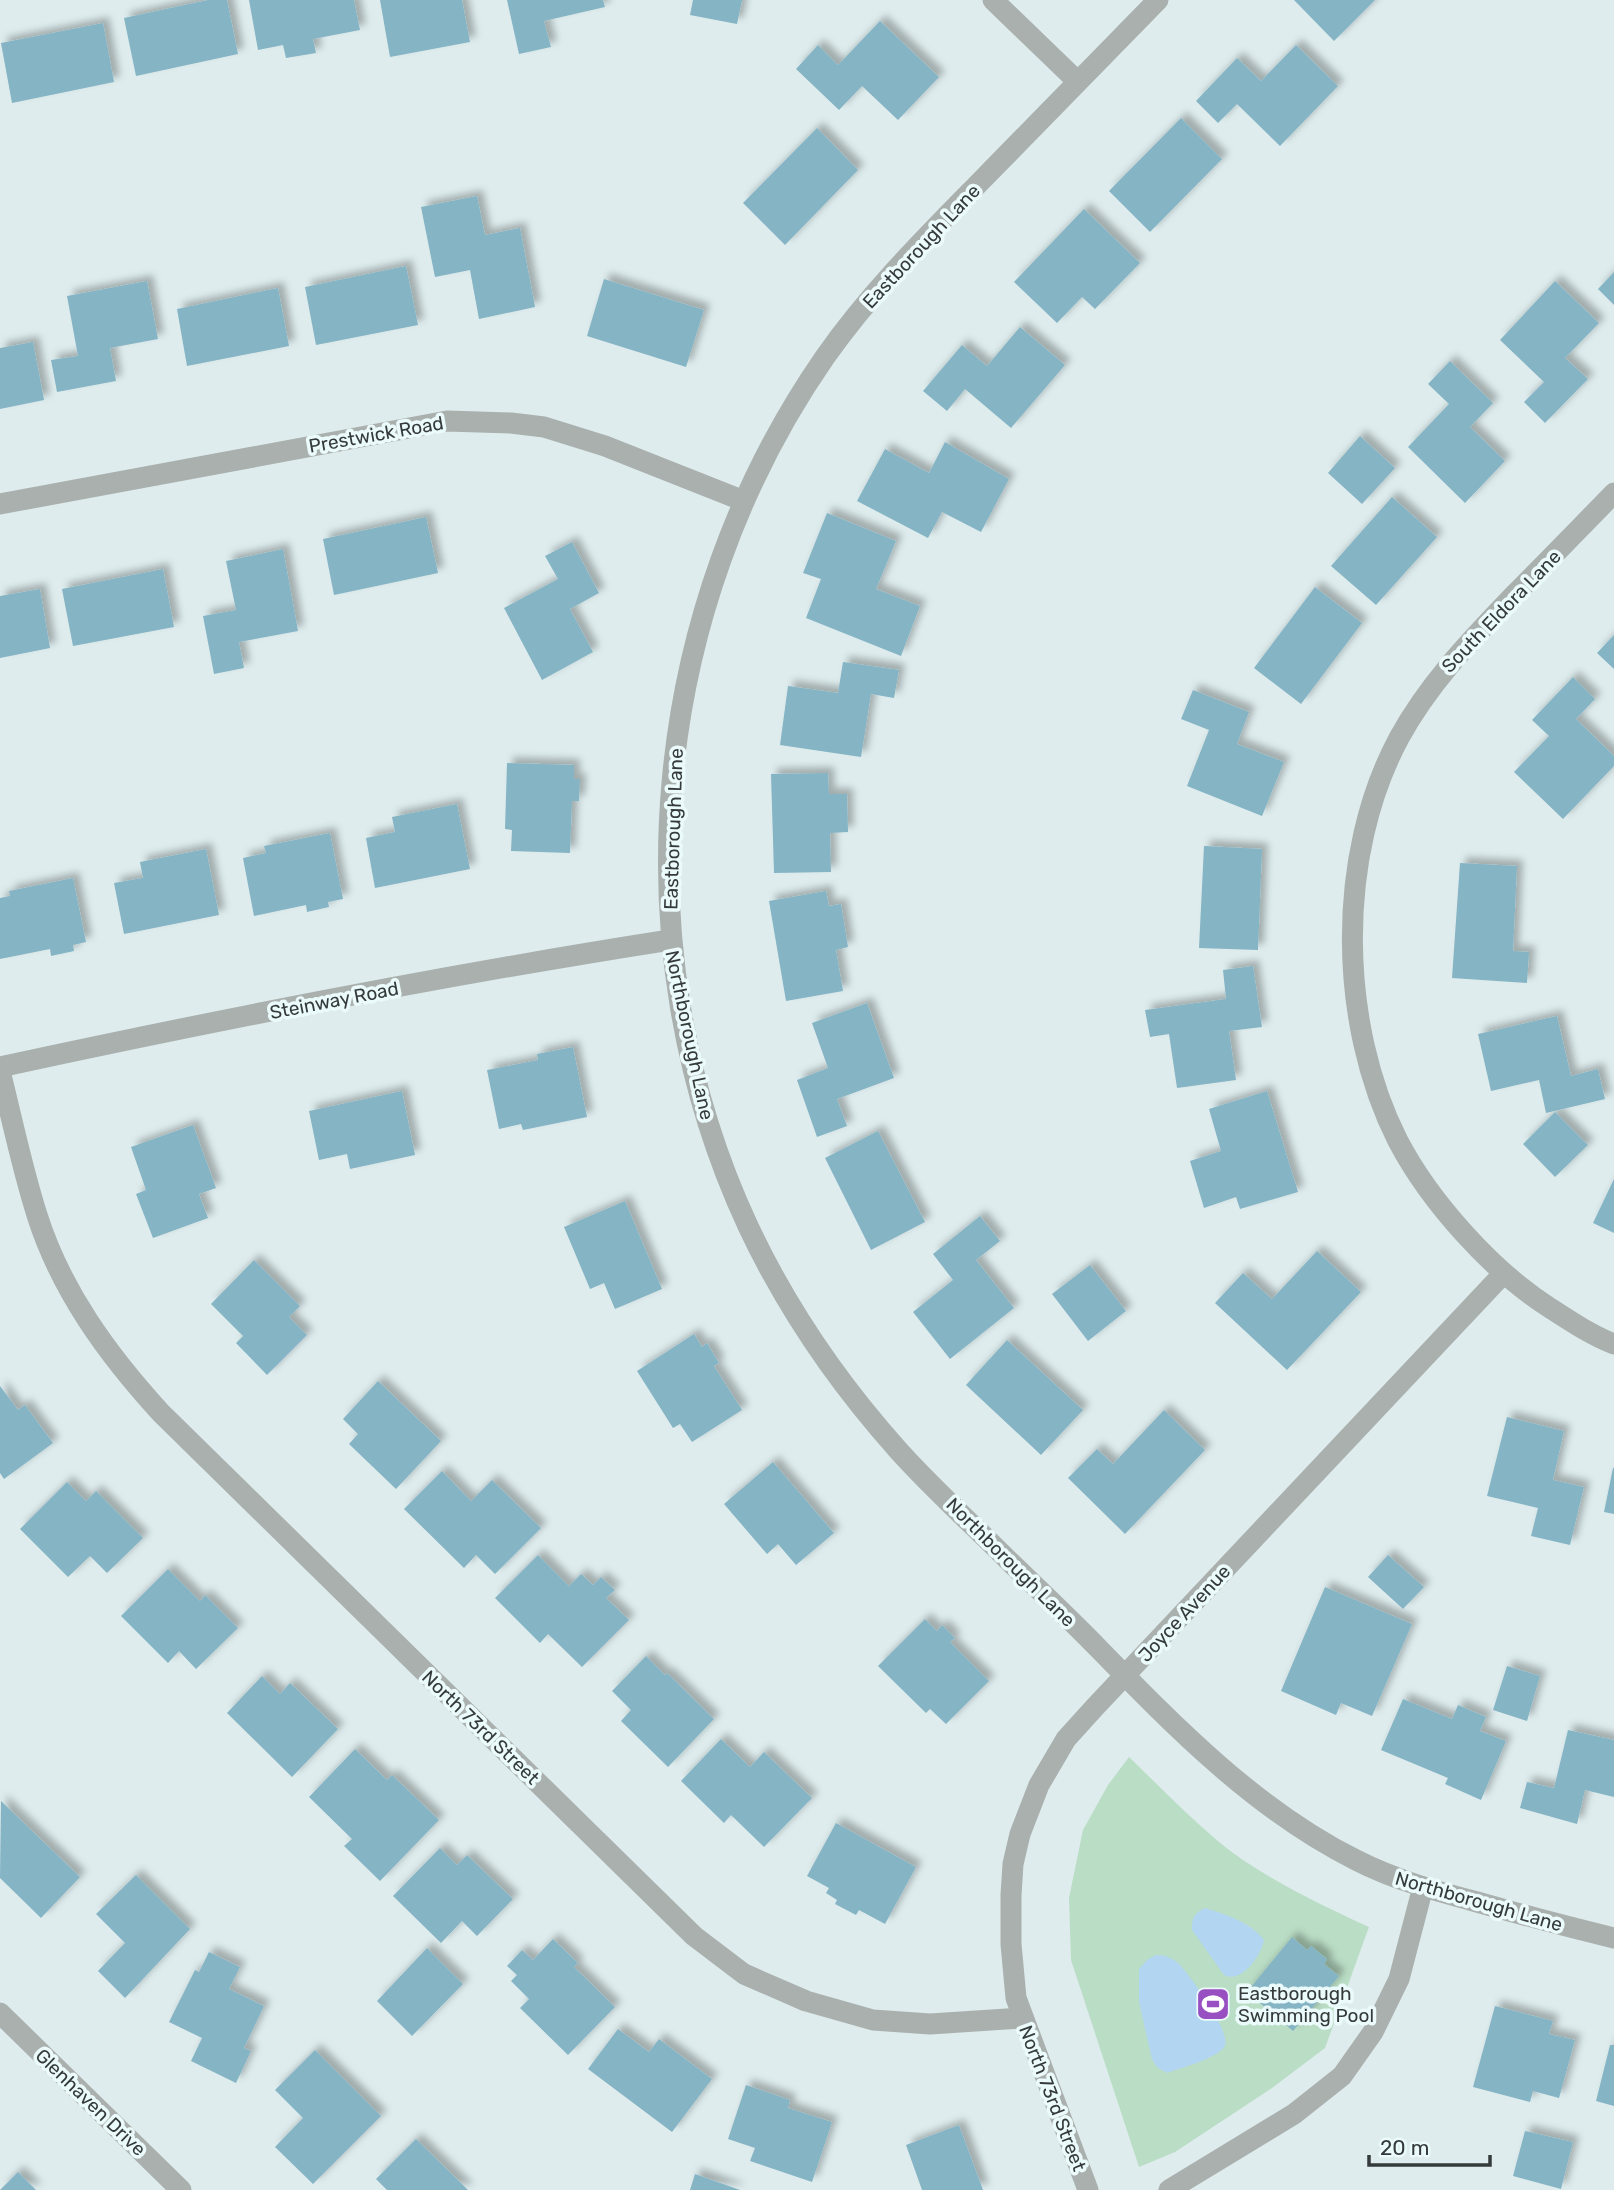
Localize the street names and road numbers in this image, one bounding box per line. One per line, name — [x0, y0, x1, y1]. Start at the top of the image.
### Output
street label: Eastborough Lane — [858, 179, 985, 313]
street label: Prestwick Road — [307, 411, 445, 458]
street label: South Eldora Lane — [1437, 545, 1566, 678]
street label: Eastborough Lane — [659, 748, 688, 910]
street label: Northborough Lane — [660, 948, 719, 1122]
street label: Steinway Road — [268, 977, 400, 1024]
street label: Northborough Lane — [941, 1493, 1080, 1632]
street label: Joyce Avenue — [1133, 1560, 1235, 1667]
street label: North 73rd Street — [417, 1666, 544, 1790]
street label: Northborough Lane — [1393, 1867, 1565, 1936]
street label: North 73rd Street — [1014, 2022, 1091, 2175]
street label: Glenhaven Drive — [31, 2044, 151, 2161]

